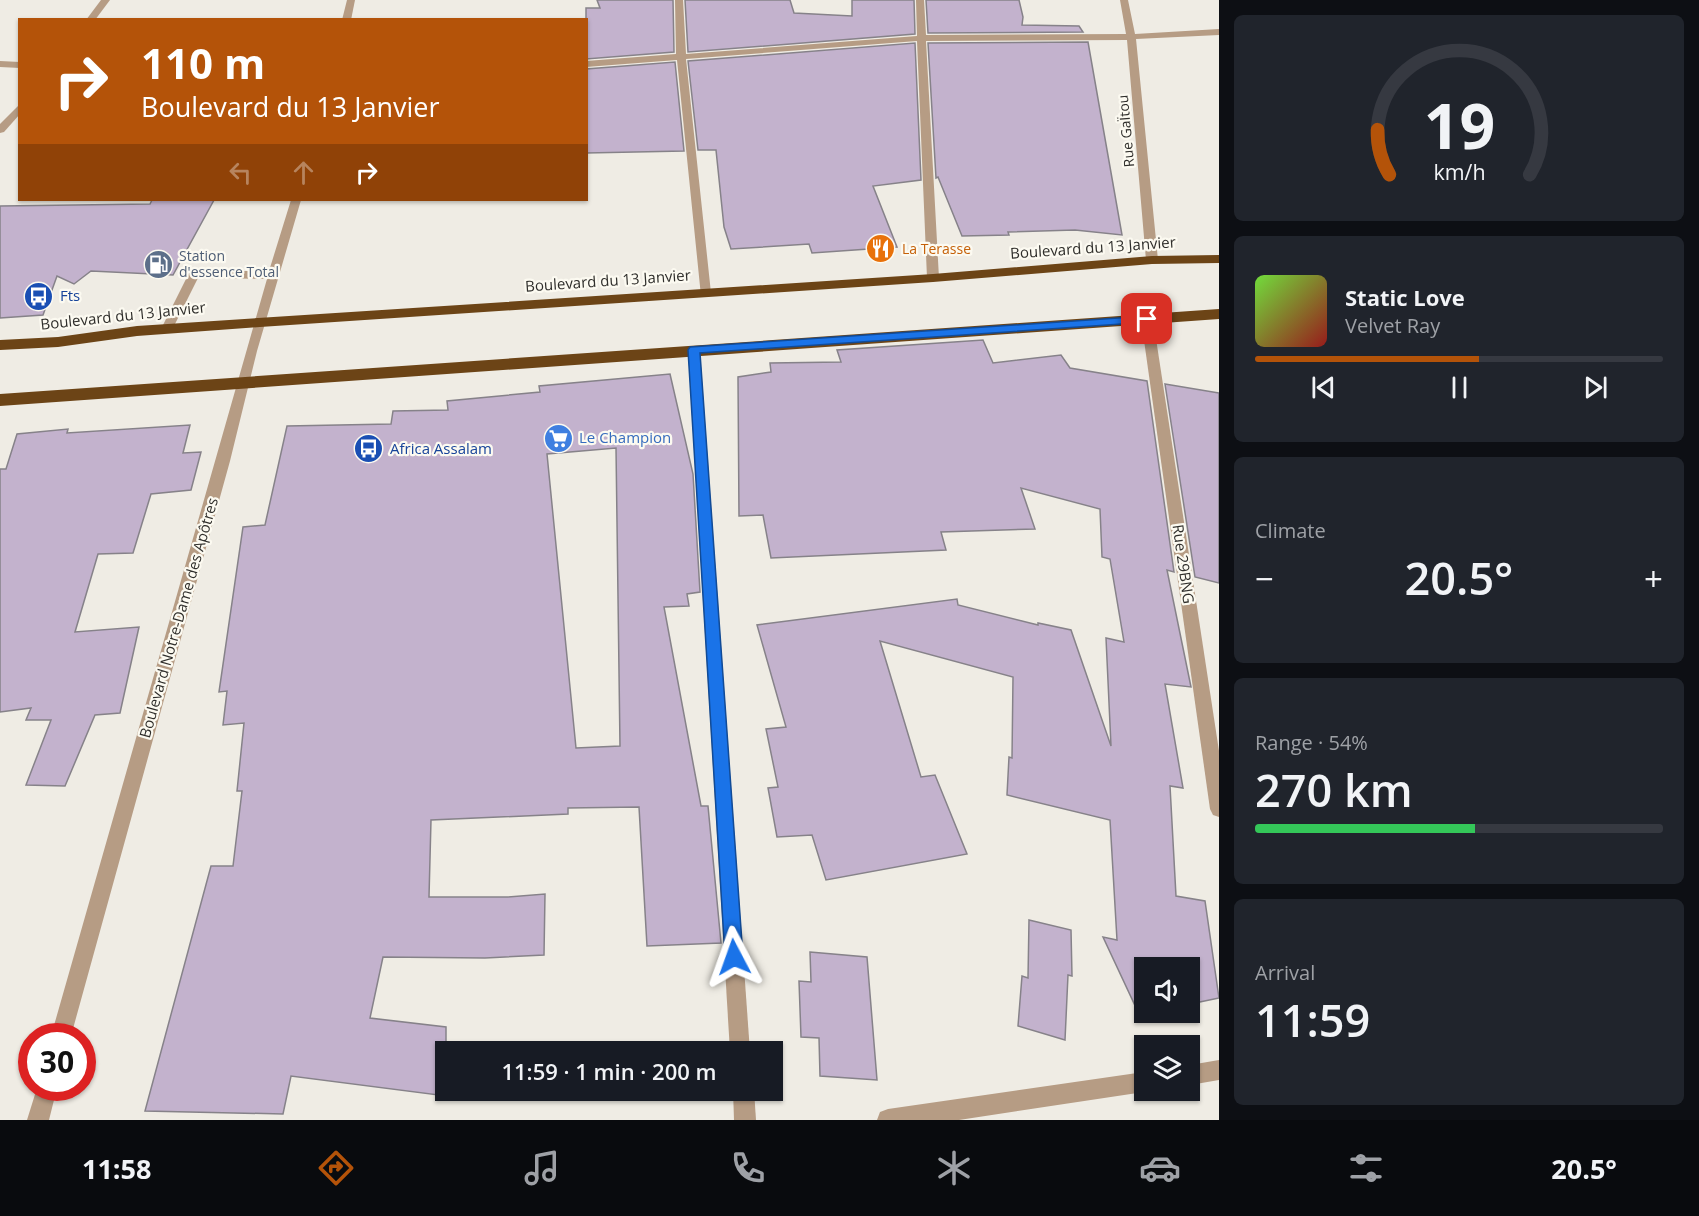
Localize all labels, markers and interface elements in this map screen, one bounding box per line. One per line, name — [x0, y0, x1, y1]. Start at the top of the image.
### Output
text: 110 m — [141, 34, 265, 91]
icon: right — [42, 42, 120, 120]
text: 19 — [1423, 82, 1495, 167]
text: Boulevard du 13 Janvier — [141, 88, 440, 125]
street label: Rue GaÏtou — [1113, 94, 1138, 168]
icon: left — [224, 156, 257, 189]
icon: ahead — [287, 156, 320, 189]
icon: right — [350, 156, 383, 189]
text: km/h — [1433, 157, 1485, 186]
street label: Boulevard du 13 Janvier — [1009, 231, 1176, 263]
restaurant icon: La Terasse — [865, 233, 897, 265]
place label: La Terasse — [902, 239, 971, 258]
place label: Station d'essence Total — [179, 246, 279, 281]
fuel station icon: Station d'essence Total — [142, 248, 174, 280]
street label: Boulevard du 13 Janvier — [524, 264, 691, 296]
bus stop icon: Fts — [23, 280, 55, 312]
text: Static Love — [1345, 282, 1465, 312]
place label: Fts — [60, 285, 80, 305]
pin — [1121, 293, 1172, 344]
street label: Boulevard du 13 Janvier — [39, 296, 206, 334]
icon: arrive — [1130, 302, 1163, 335]
text: Velvet Ray — [1345, 312, 1440, 339]
icon: previous — [1307, 371, 1340, 404]
icon: pause — [1443, 371, 1476, 404]
icon: next — [1579, 371, 1612, 404]
supermarket icon: Le Champion — [542, 422, 574, 454]
place label: Le Champion — [579, 427, 671, 447]
bus stop icon: Africa Assalam — [353, 433, 385, 465]
place label: Africa Assalam — [390, 438, 492, 458]
street label: Boulevard Notre-Dame des Apôtres — [134, 495, 222, 740]
text: Climate — [1255, 517, 1326, 544]
street label: Rue 29BNG — [1169, 523, 1199, 605]
text: 20.5° — [1405, 547, 1513, 608]
text: − — [1255, 556, 1274, 601]
text: + — [1644, 556, 1663, 601]
text: Range · 54% — [1255, 729, 1368, 756]
text: 270 km — [1255, 759, 1413, 820]
position arrow — [702, 925, 766, 989]
map controls — [1134, 957, 1200, 1101]
button: sound — [1134, 957, 1200, 1023]
text: Arrival — [1255, 959, 1315, 986]
text: 11:59 — [1255, 989, 1370, 1050]
speed limit sign: 30 — [18, 1023, 96, 1101]
button: layers — [1134, 1035, 1200, 1101]
text: 11:59 · 1 min · 200 m — [501, 1056, 717, 1086]
icon: directions — [315, 1147, 357, 1189]
icon: music — [521, 1147, 563, 1189]
icon: phone — [727, 1147, 769, 1189]
icon: climate — [933, 1147, 975, 1189]
icon: car — [1139, 1147, 1181, 1189]
icon: filters — [1345, 1147, 1387, 1189]
text: 11:58 — [82, 1150, 151, 1187]
text: 20.5° — [1551, 1150, 1617, 1187]

